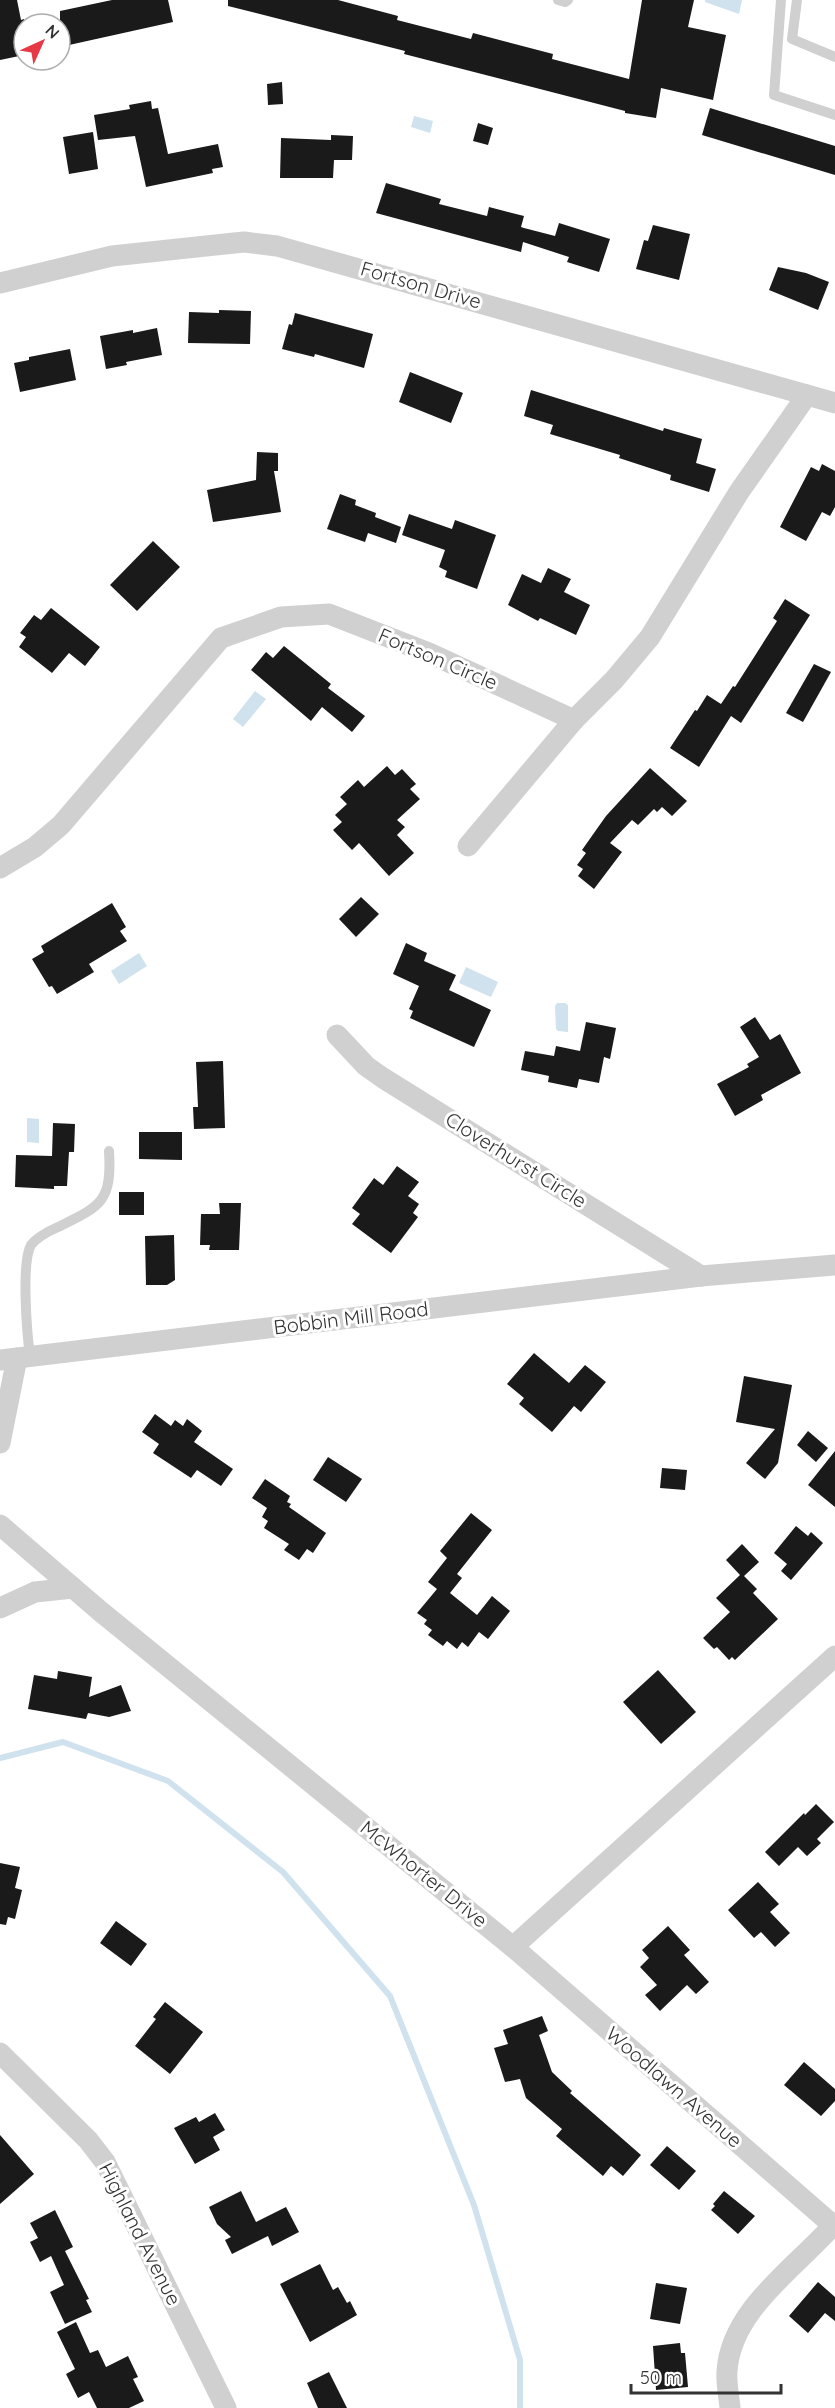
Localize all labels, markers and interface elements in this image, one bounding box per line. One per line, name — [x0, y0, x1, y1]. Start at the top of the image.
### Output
north arrow — [12, 12, 72, 72]
text: N — [41, 20, 64, 43]
street label: Fortson Drive — [358, 255, 484, 314]
street label: Fortson Circle — [375, 622, 502, 695]
street label: Cloverhurst Circle — [441, 1106, 591, 1213]
street label: Bobbin Mill Road — [272, 1296, 430, 1339]
street label: McWhorter Drive — [356, 1815, 493, 1933]
street label: Woodlawn Avenue — [601, 2021, 748, 2153]
street label: Highland Avenue — [94, 2158, 187, 2309]
scale bar — [631, 2357, 781, 2395]
text: 50 m — [640, 2366, 682, 2389]

